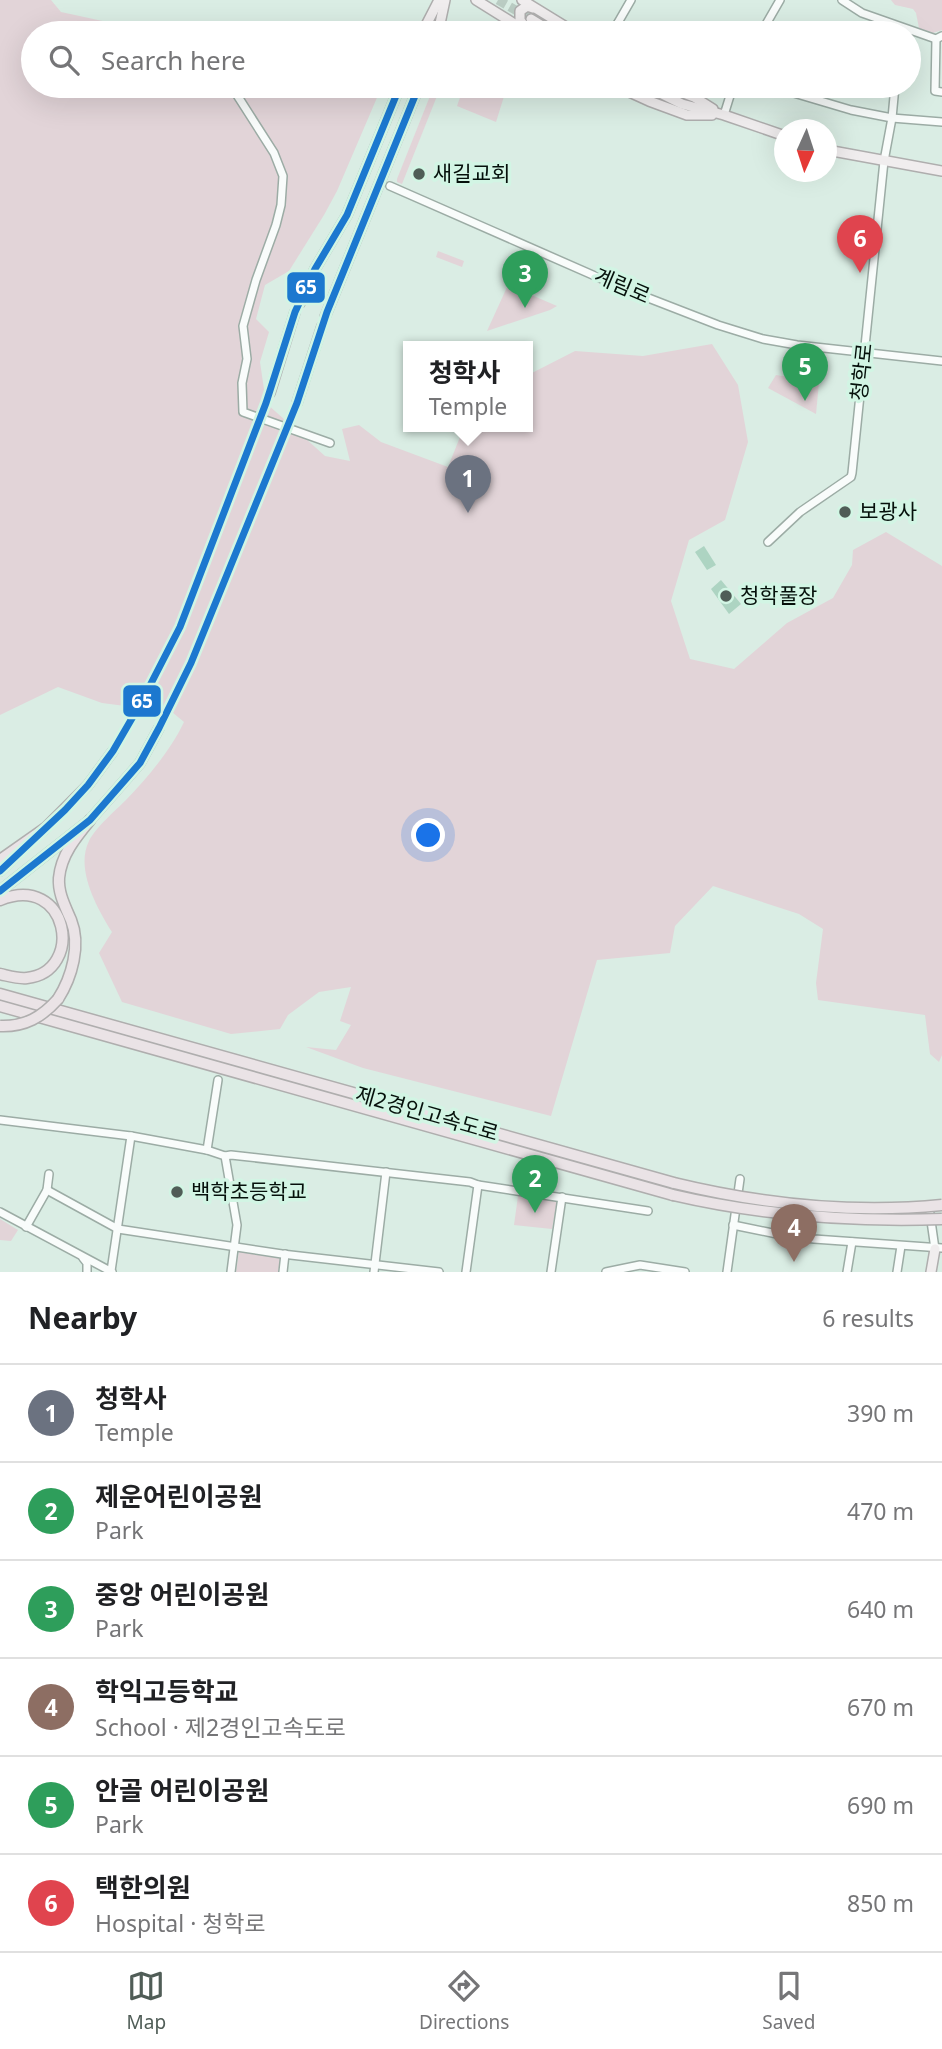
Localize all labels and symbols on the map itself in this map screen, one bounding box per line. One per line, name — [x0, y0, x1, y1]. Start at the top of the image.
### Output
north arrow — [774, 119, 837, 182]
place label: 새길교회 — [433, 159, 510, 187]
marker: 새길교회 — [411, 166, 427, 182]
pin: 6 — [837, 215, 883, 273]
pin: 3 — [502, 250, 548, 308]
street label: 계림로 — [590, 261, 655, 309]
line badge: 65 — [286, 271, 326, 304]
text: 65 — [295, 274, 317, 300]
street label: 청학로 — [844, 342, 878, 402]
pin: 5 — [782, 343, 828, 401]
pin: 1 — [445, 455, 491, 513]
place label: 보광사 — [859, 497, 917, 525]
marker: 보광사 — [837, 504, 853, 520]
place label: 청학풀장 — [740, 581, 817, 609]
marker: 청학풀장 — [718, 588, 734, 604]
line badge: 65 — [122, 684, 162, 718]
text: 65 — [131, 688, 153, 714]
your location — [411, 818, 445, 852]
street label: 제2경인고속도로 — [353, 1079, 502, 1147]
pin: 2 — [512, 1155, 558, 1213]
place label: 백학초등학교 — [191, 1177, 307, 1205]
marker: 백학초등학교 — [169, 1184, 185, 1200]
pin: 4 — [771, 1204, 817, 1262]

